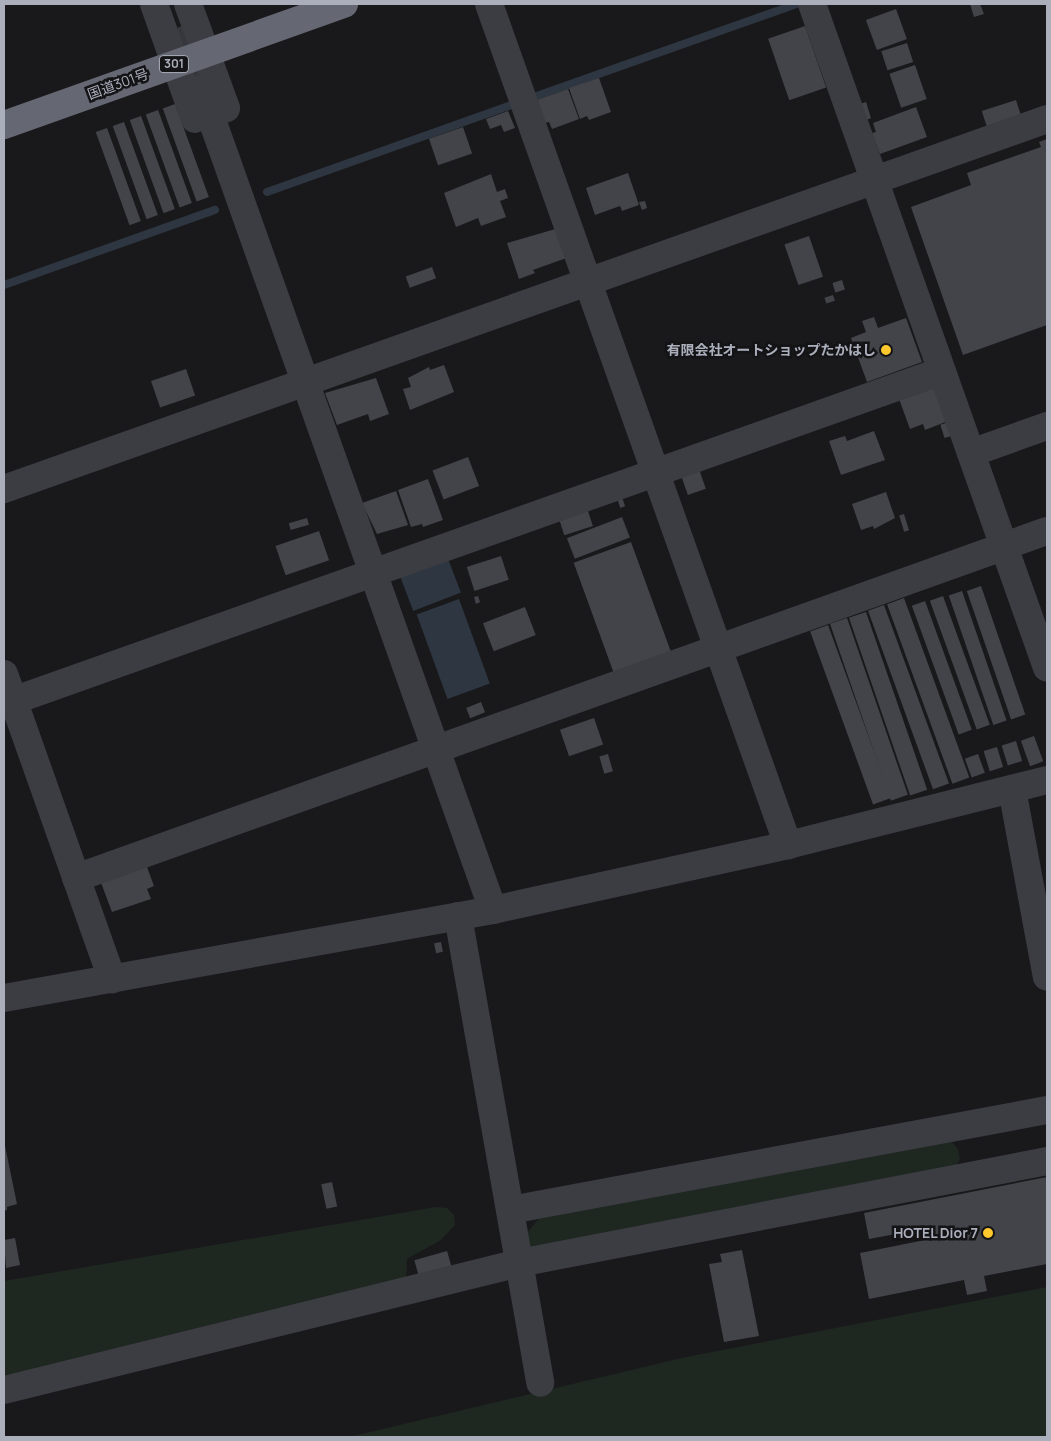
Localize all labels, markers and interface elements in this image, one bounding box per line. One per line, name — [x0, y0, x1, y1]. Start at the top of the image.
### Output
road number: 301 — [158, 54, 190, 74]
street label: 国道301号 — [85, 65, 151, 103]
place label: 有限会社オートショップたかはし — [666, 342, 876, 358]
marker: 有限会社オートショップたかはし — [880, 344, 892, 356]
place label: HOTEL Dior 7 — [892, 1225, 978, 1241]
marker: HOTEL Dior 7 — [982, 1227, 994, 1239]

